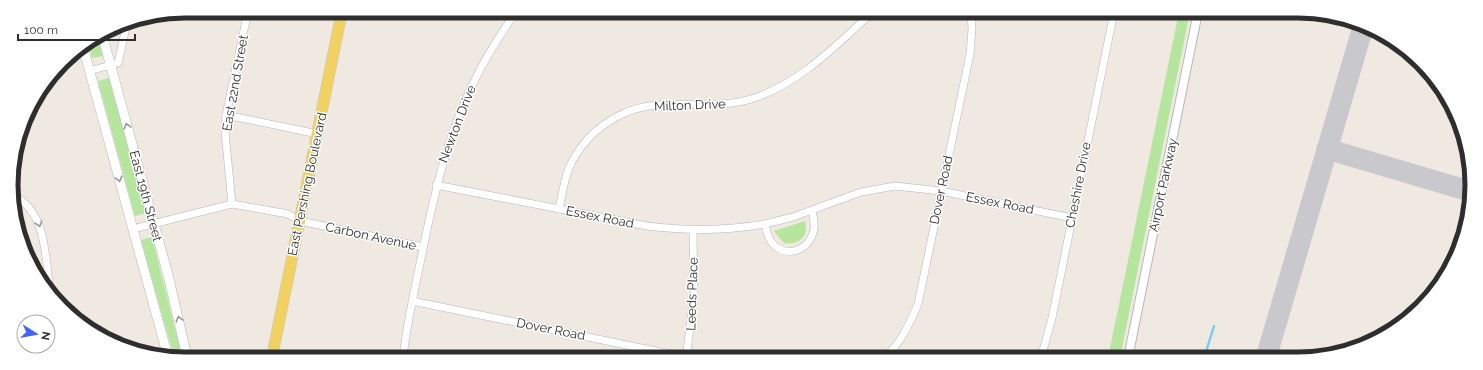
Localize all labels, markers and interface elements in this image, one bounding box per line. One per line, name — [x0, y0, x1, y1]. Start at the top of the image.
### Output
scale bar — [18, 16, 135, 42]
text: 100 m — [24, 23, 58, 37]
street label: East 22nd Street — [219, 33, 251, 132]
street label: Newton Drive — [435, 83, 479, 165]
street label: Milton Drive — [654, 96, 726, 114]
street label: East Pershing Boulevard — [284, 111, 330, 257]
one-way arrow — [123, 123, 132, 130]
street label: Airport Parkway — [1146, 137, 1180, 233]
street label: Cheshire Drive — [1062, 140, 1094, 229]
street label: East 19th Street — [127, 149, 165, 244]
street label: Dover Road — [926, 154, 956, 226]
one-way arrow — [114, 175, 123, 182]
street label: Essex Road — [965, 189, 1035, 217]
street label: Essex Road — [565, 203, 635, 231]
street label: Carbon Avenue — [324, 219, 418, 253]
one-way arrow — [34, 220, 42, 227]
street label: Leeds Place — [683, 257, 701, 331]
north arrow — [16, 314, 56, 354]
street label: Dover Road — [515, 315, 587, 343]
one-way arrow — [175, 316, 184, 323]
text: N — [38, 330, 53, 341]

